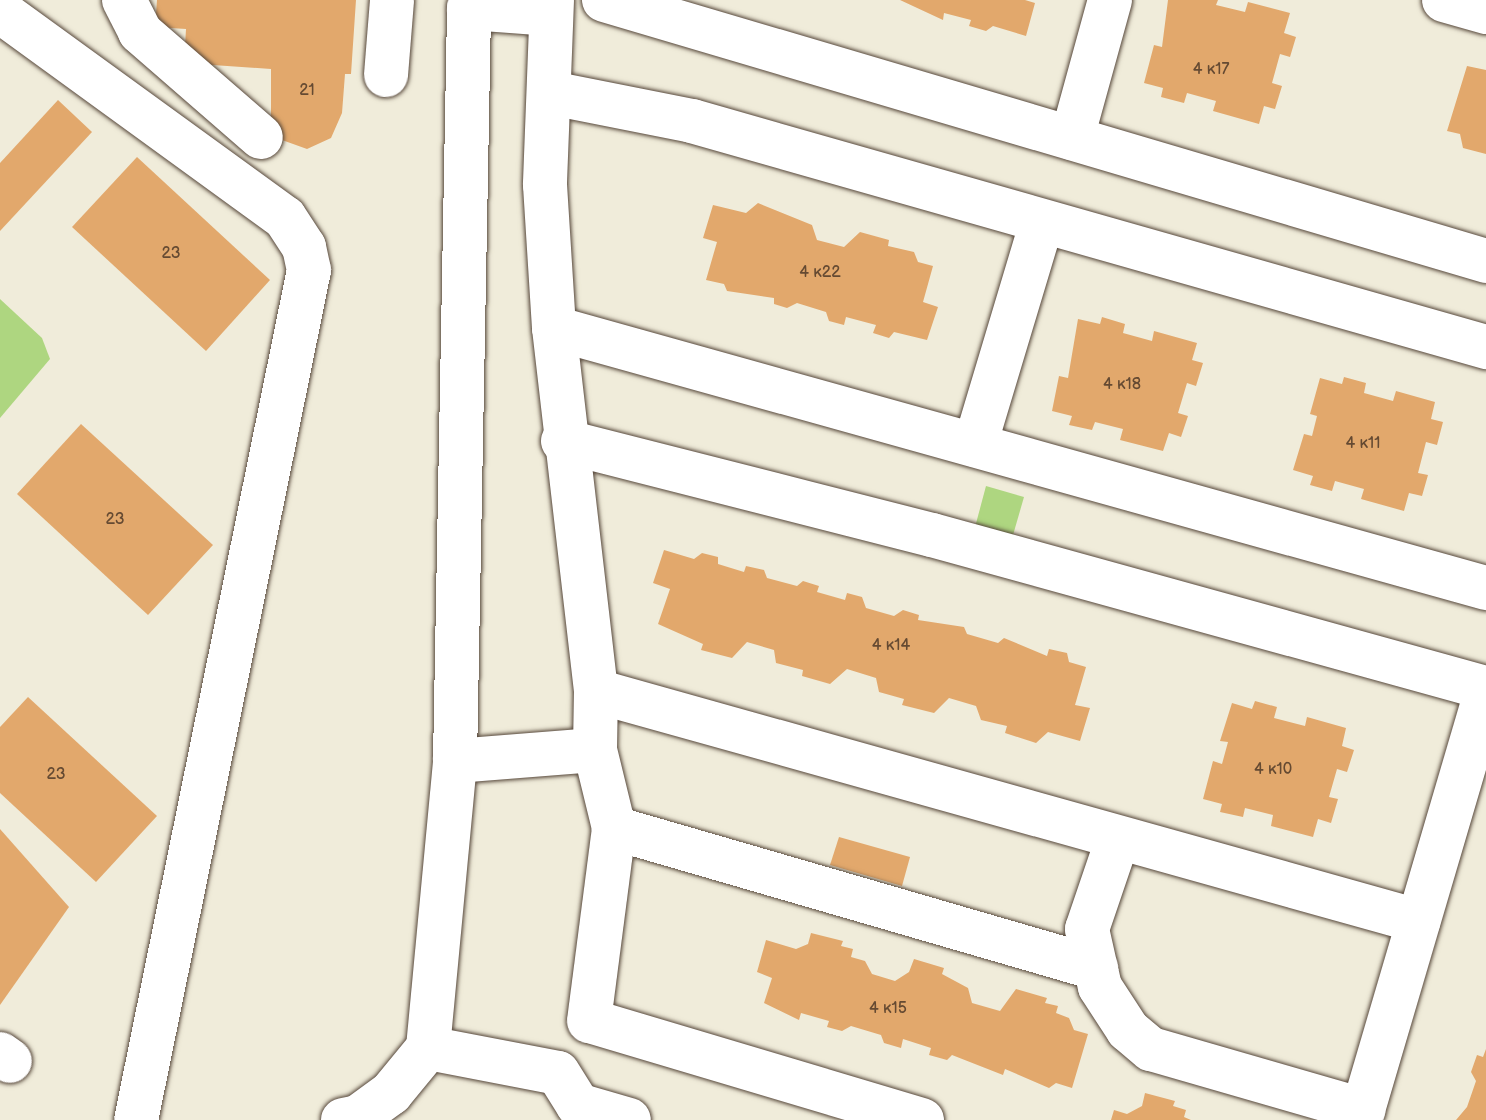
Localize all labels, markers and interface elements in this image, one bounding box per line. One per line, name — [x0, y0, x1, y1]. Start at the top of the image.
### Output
house number: 4 к17 — [1193, 60, 1229, 80]
house number: 21 — [299, 81, 315, 101]
house number: 23 — [162, 244, 180, 264]
house number: 4 к22 — [799, 263, 841, 283]
house number: 4 к18 — [1103, 375, 1141, 395]
house number: 4 к11 — [1346, 434, 1380, 454]
house number: 23 — [106, 510, 124, 530]
house number: 4 к14 — [872, 636, 910, 656]
house number: 4 к10 — [1254, 760, 1292, 780]
house number: 23 — [47, 765, 65, 785]
house number: 4 к15 — [869, 999, 907, 1019]

